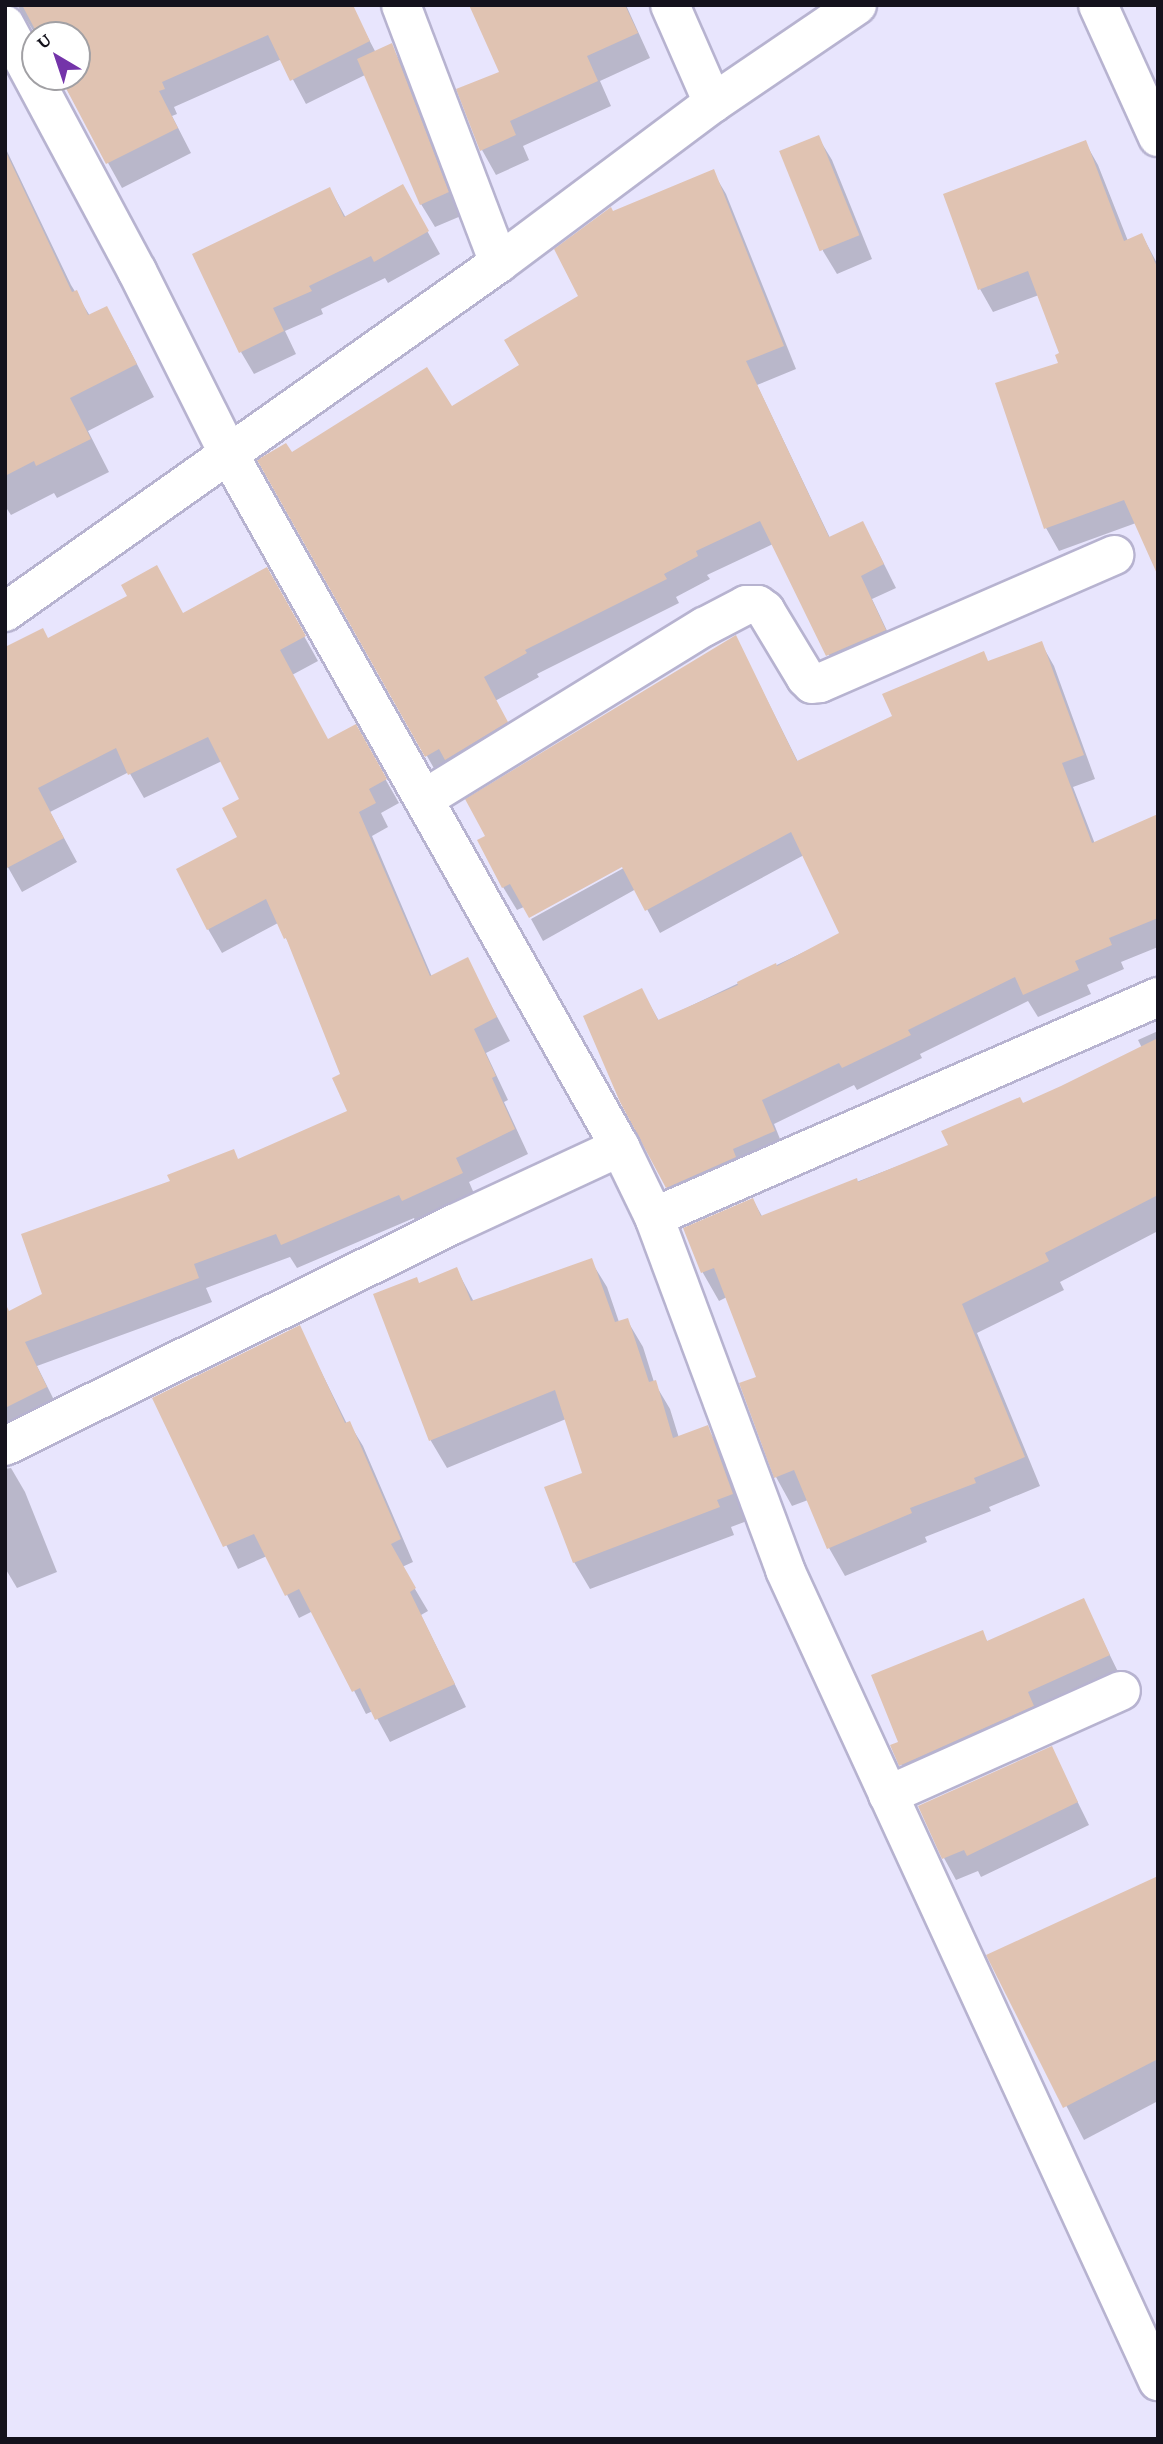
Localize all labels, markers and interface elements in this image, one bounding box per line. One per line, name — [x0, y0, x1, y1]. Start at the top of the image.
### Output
north arrow — [21, 21, 91, 91]
text: U — [32, 29, 55, 53]

